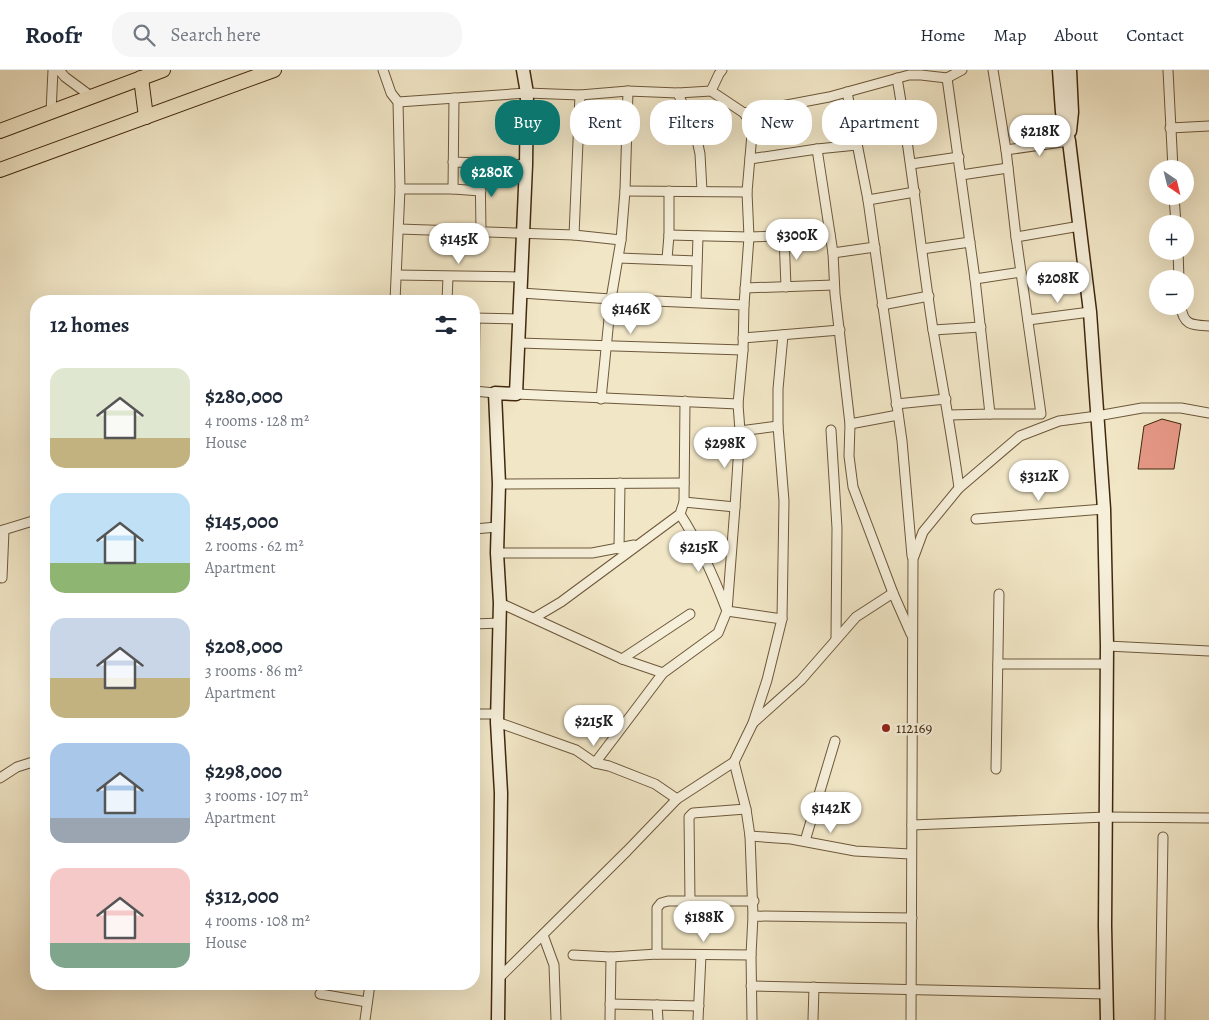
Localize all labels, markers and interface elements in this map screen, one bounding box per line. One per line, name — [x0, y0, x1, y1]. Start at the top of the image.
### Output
search box — [112, 12, 462, 57]
text: Roofr — [25, 19, 82, 51]
icon: search — [130, 21, 158, 49]
text: Search here — [170, 22, 261, 48]
text: Home — [920, 23, 965, 47]
text: Map — [993, 23, 1026, 47]
text: About — [1054, 23, 1098, 47]
text: Contact — [1126, 23, 1184, 47]
chip: Buy — [495, 100, 560, 145]
chip: Rent — [570, 100, 640, 145]
chip: Filters — [650, 100, 732, 145]
chip: New — [742, 100, 812, 145]
chip: Apartment — [822, 100, 937, 145]
pin: $218K — [1005, 114, 1075, 157]
text: $218K — [1020, 120, 1060, 142]
pin: $280K — [457, 156, 527, 198]
north arrow — [1149, 160, 1194, 205]
map controls — [1149, 160, 1194, 315]
text: $280K — [471, 161, 513, 183]
button: + — [1149, 215, 1194, 260]
pin: $300K — [762, 218, 832, 261]
pin: $145K — [424, 222, 494, 265]
text: $300K — [777, 224, 817, 246]
text: $145K — [440, 228, 478, 250]
pin: $208K — [1023, 262, 1093, 304]
text: $208K — [1037, 267, 1079, 289]
button: − — [1149, 270, 1194, 315]
pin: $146K — [596, 292, 666, 335]
text: $146K — [612, 298, 650, 320]
text: 12 homes — [50, 311, 129, 339]
icon: filters — [432, 311, 460, 339]
text: $280,000 — [205, 382, 283, 410]
icon: home — [90, 388, 150, 448]
text: 4 rooms · 128 m² — [205, 410, 309, 432]
pin: $298K — [690, 426, 760, 469]
text: House — [205, 432, 247, 454]
text: $298K — [705, 432, 745, 454]
pin: $312K — [1004, 460, 1074, 502]
text: $312K — [1020, 465, 1058, 487]
text: $145,000 — [205, 507, 278, 535]
icon: home — [90, 513, 150, 573]
pin: $215K — [664, 530, 734, 573]
text: 2 rooms · 62 m² — [205, 535, 304, 557]
text: $215K — [680, 536, 718, 558]
text: Apartment — [205, 557, 276, 579]
text: $208,000 — [205, 632, 283, 660]
icon: home — [90, 638, 150, 698]
text: 3 rooms · 86 m² — [205, 660, 303, 682]
text: Apartment — [205, 682, 276, 704]
pin: $215K — [559, 704, 629, 747]
text: $215K — [575, 710, 613, 732]
place label: 112169 — [896, 718, 932, 738]
marker: 112169 — [880, 722, 892, 734]
text: $298,000 — [205, 757, 282, 785]
icon: home — [90, 763, 150, 823]
text: 3 rooms · 107 m² — [205, 785, 308, 807]
pin: $142K — [796, 792, 866, 834]
text: $142K — [812, 797, 850, 819]
text: Apartment — [205, 807, 276, 829]
text: $312,000 — [205, 882, 279, 910]
icon: home — [90, 888, 150, 948]
pin: $188K — [669, 900, 739, 943]
text: $188K — [684, 906, 724, 928]
text: 4 rooms · 108 m² — [205, 910, 310, 932]
text: House — [205, 932, 247, 954]

